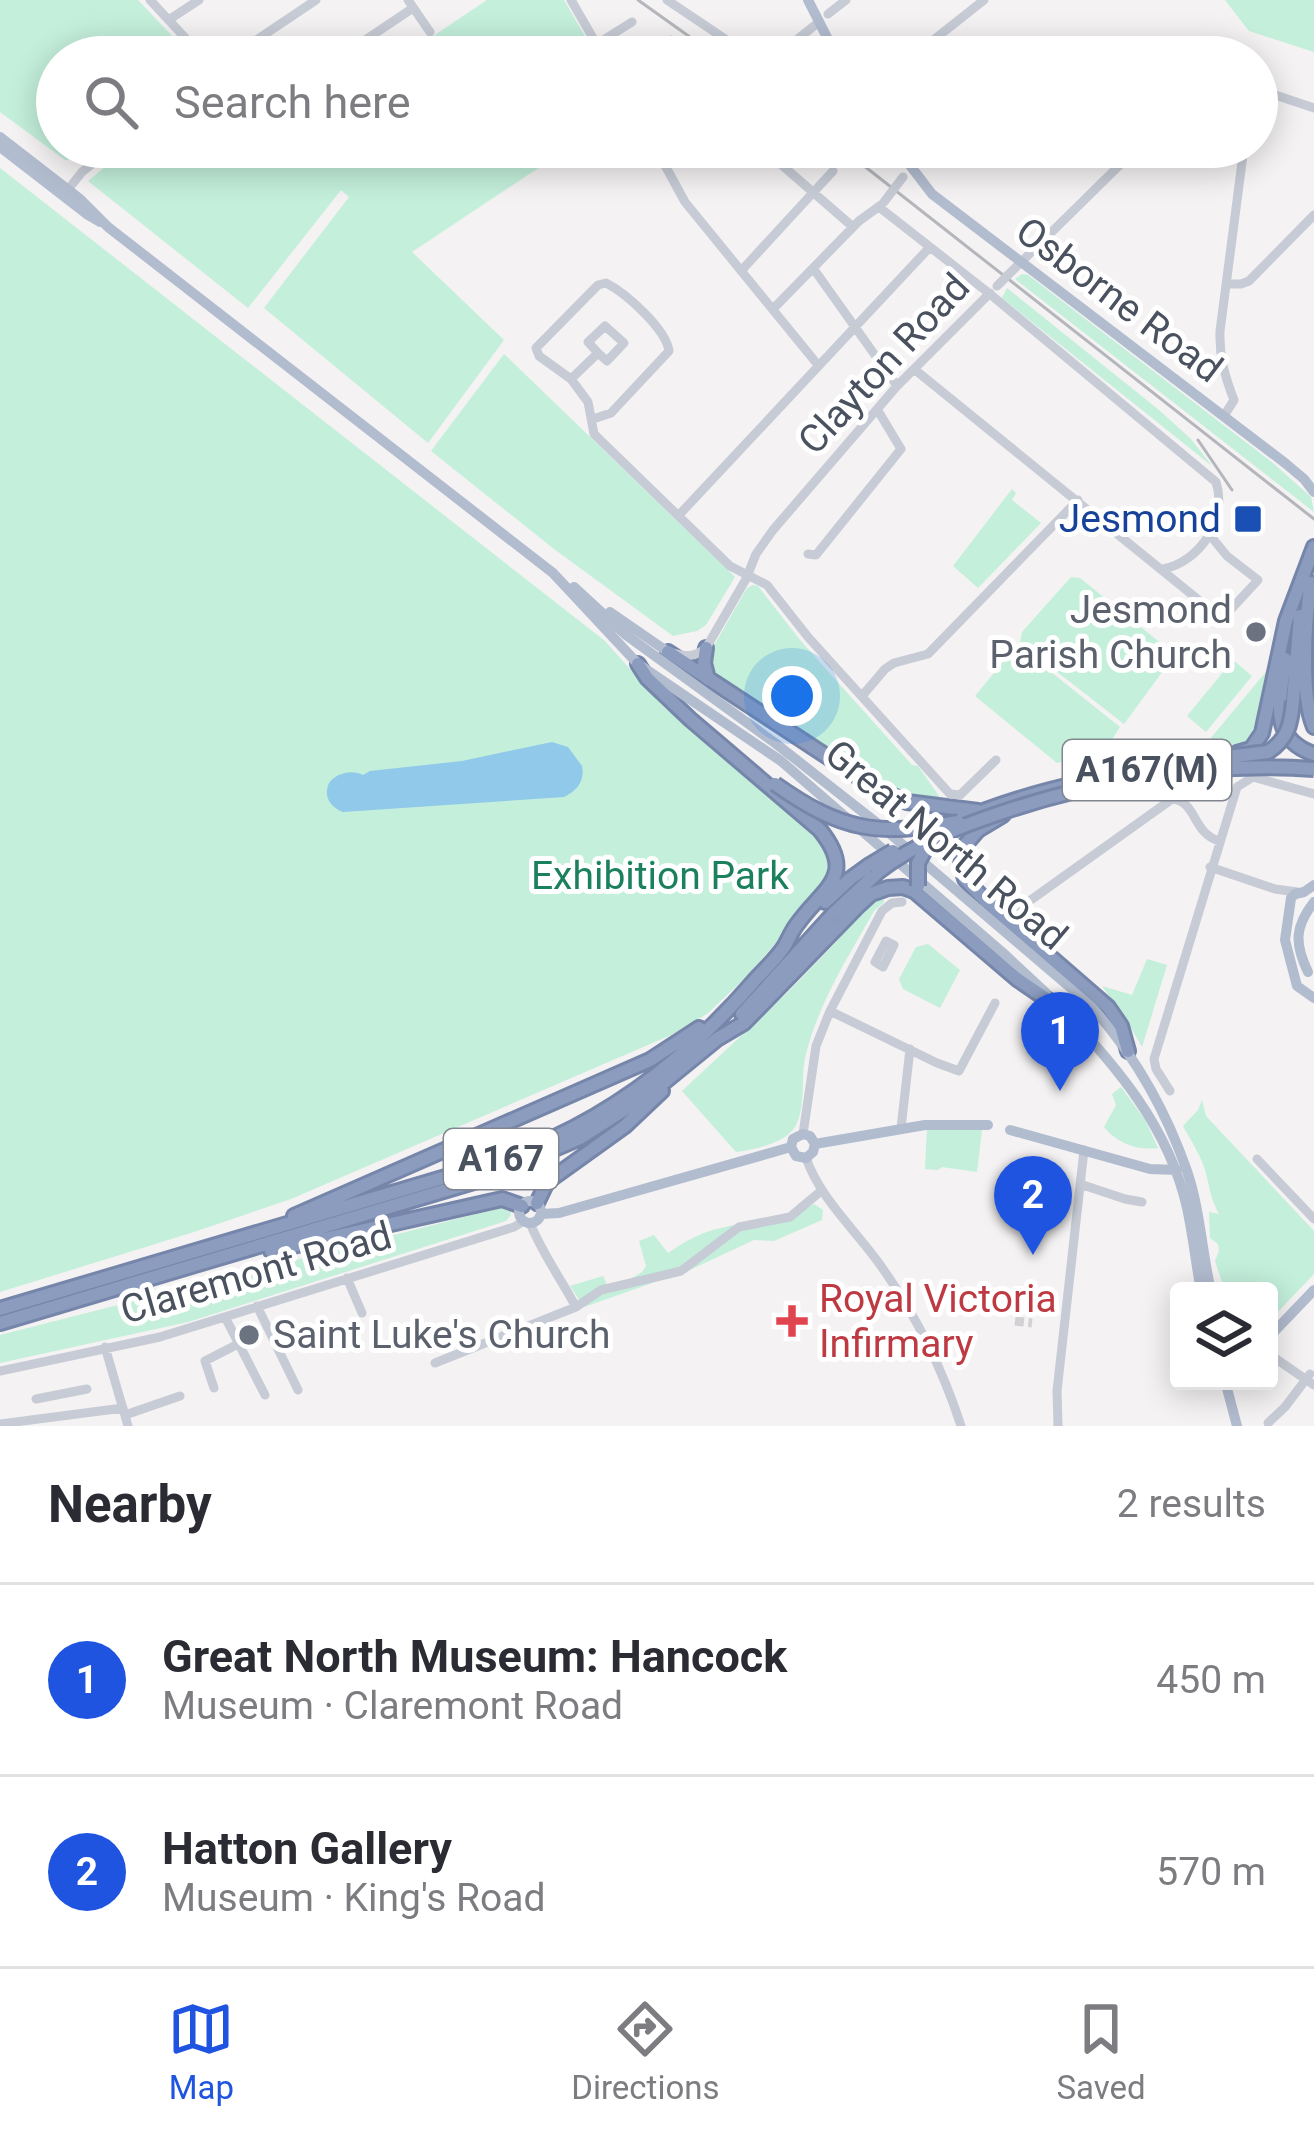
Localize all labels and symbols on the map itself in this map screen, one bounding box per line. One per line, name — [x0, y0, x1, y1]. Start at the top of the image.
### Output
street label: Osborne Road — [1007, 208, 1231, 392]
street label: Clayton Road — [789, 264, 979, 464]
place label: Jesmond — [1059, 496, 1221, 542]
marker: Jesmond — [1232, 503, 1264, 535]
place label: Jesmond Parish Church — [989, 587, 1232, 678]
marker: Jesmond Parish Church — [1243, 619, 1269, 645]
your location — [762, 666, 822, 726]
street label: Great North Road — [816, 731, 1076, 959]
road number: A167(M) — [1063, 740, 1231, 800]
park label: Exhibition Park — [531, 853, 789, 899]
pin: 1 — [1021, 992, 1099, 1091]
road number: A167 — [444, 1129, 558, 1189]
pin: 2 — [994, 1156, 1072, 1255]
street label: Claremont Road — [115, 1212, 397, 1334]
place label: Royal Victoria Infirmary — [819, 1276, 1057, 1367]
marker: Royal Victoria Infirmary — [776, 1305, 808, 1337]
place label: Saint Luke's Church — [273, 1312, 611, 1358]
marker: Saint Luke's Church — [236, 1322, 262, 1348]

